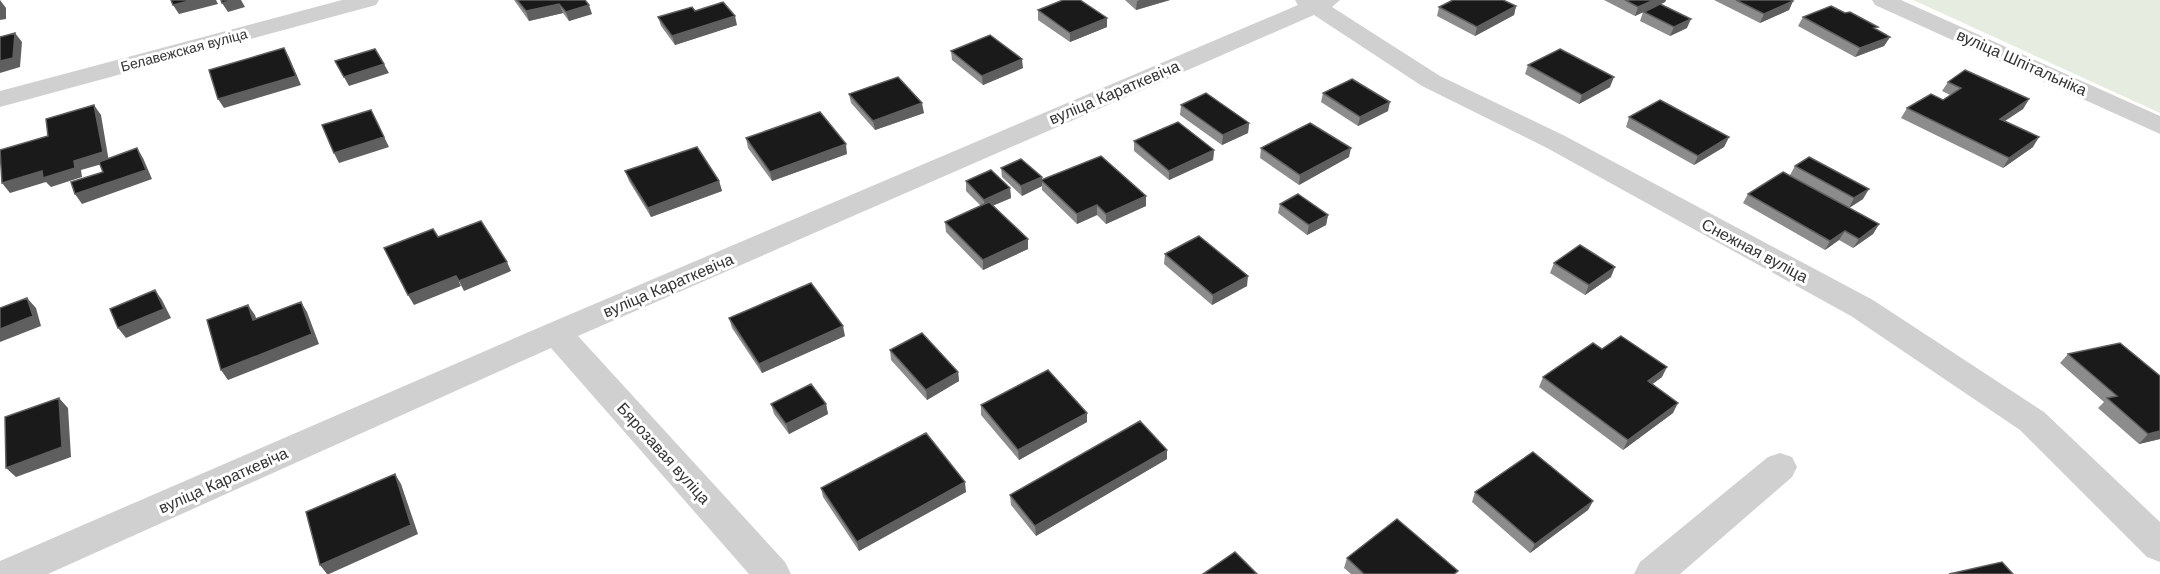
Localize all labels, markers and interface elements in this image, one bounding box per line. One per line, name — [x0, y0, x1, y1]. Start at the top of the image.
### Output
street label: Белавежская вуліца — [119, 25, 249, 75]
street label: вуліца Шпітальніка — [1954, 26, 2089, 99]
street label: вуліца Караткевіча — [1047, 57, 1182, 128]
street label: Снежная вуліца — [1699, 215, 1811, 286]
street label: вуліца Караткевіча — [601, 250, 736, 321]
street label: Бярозавая вуліца — [614, 399, 714, 507]
street label: вуліца Караткевіча — [156, 444, 290, 517]

